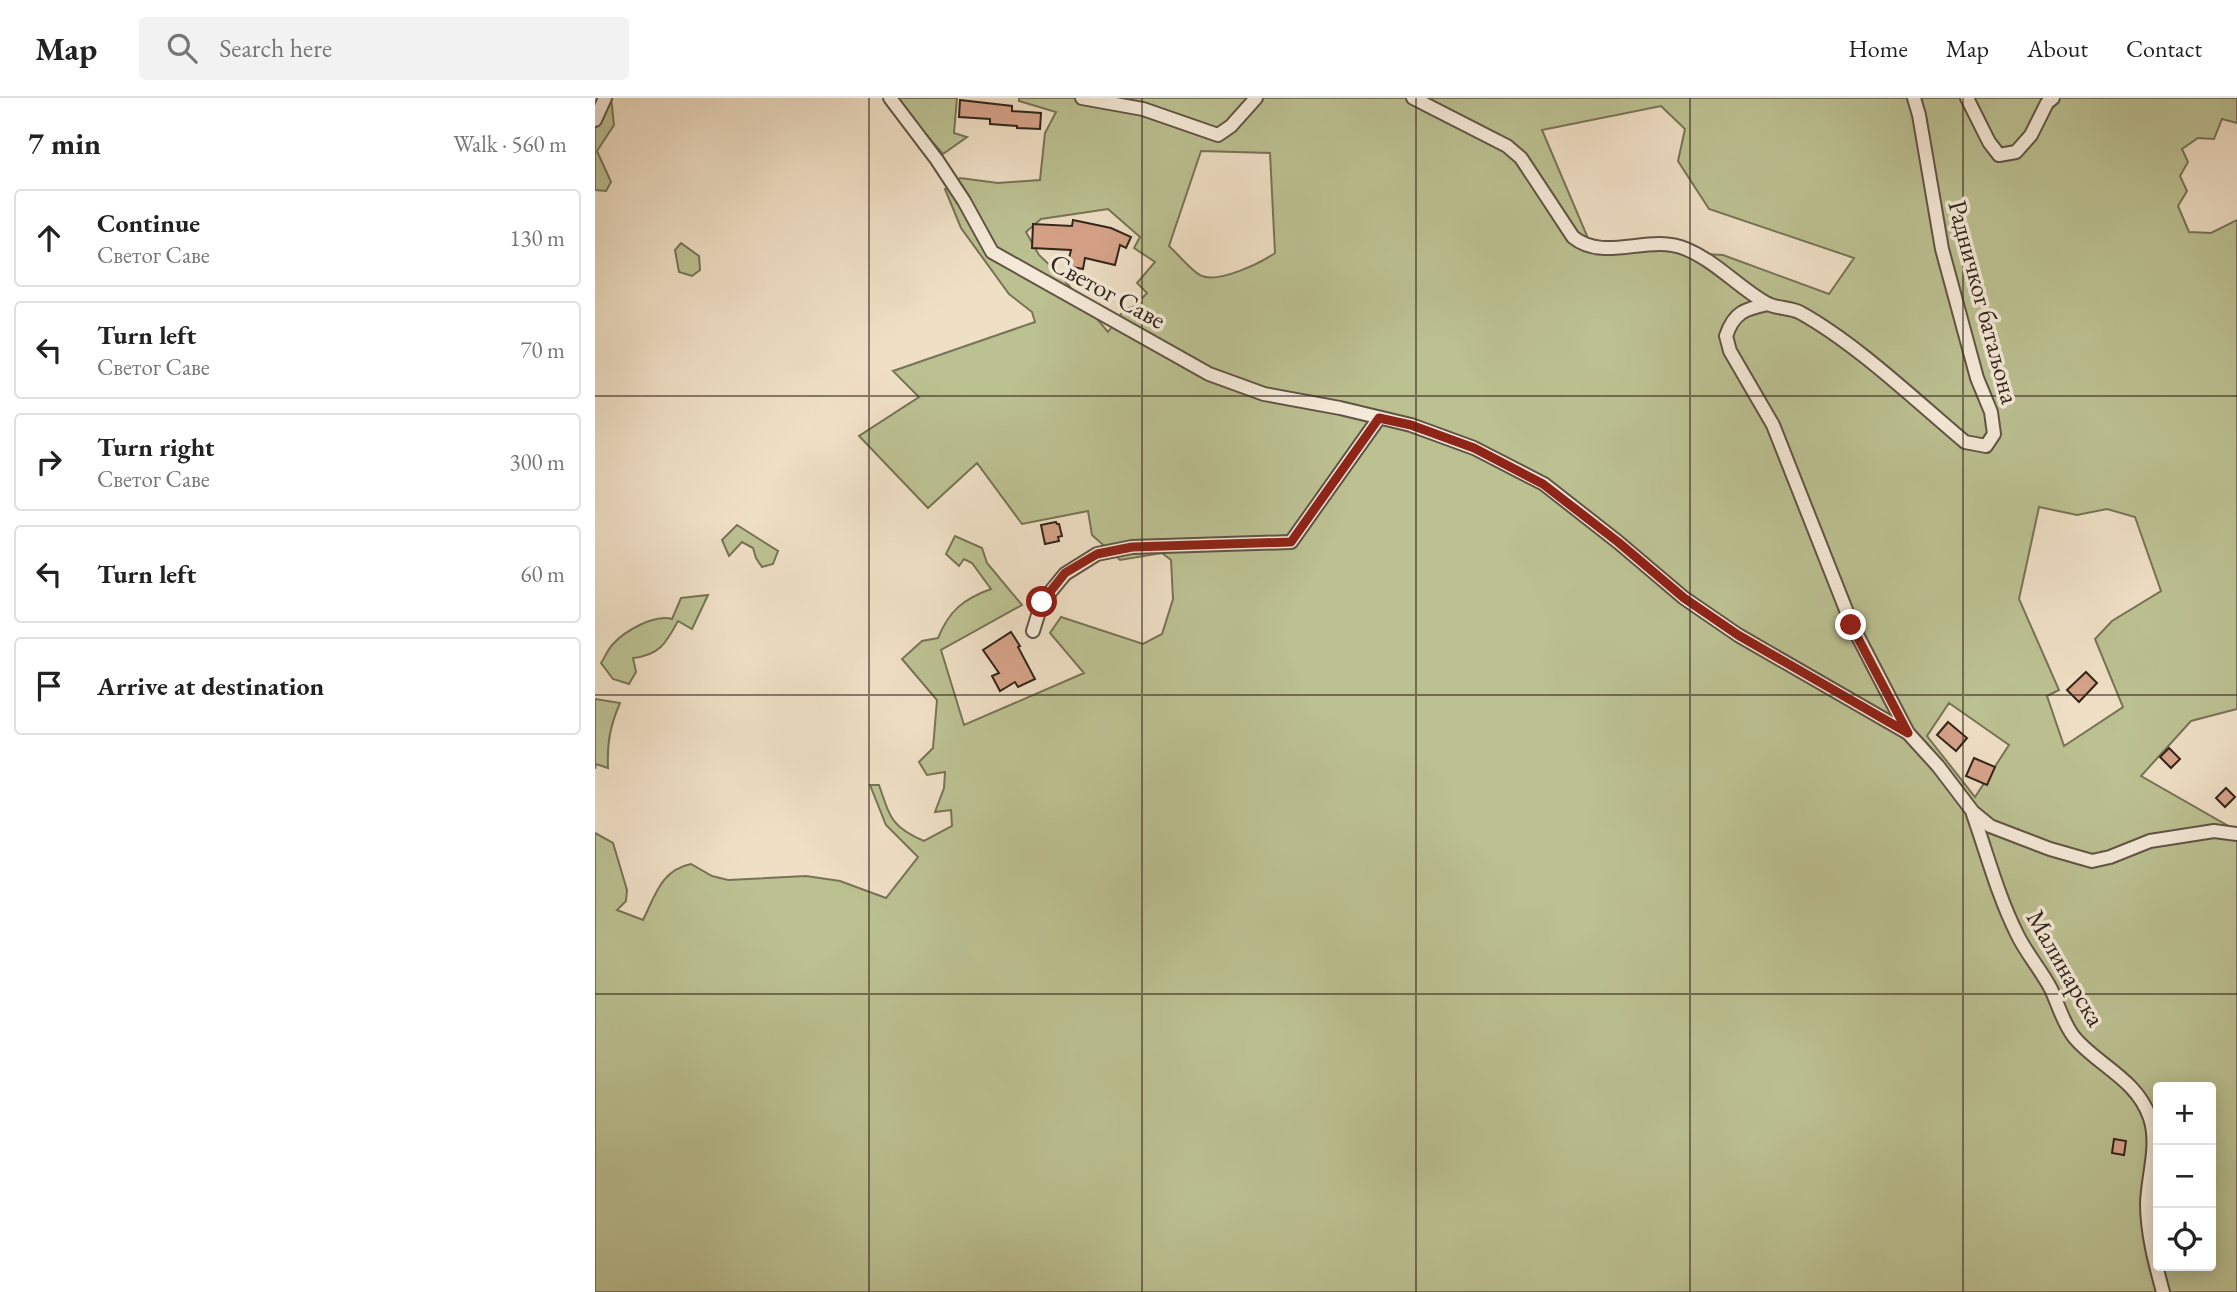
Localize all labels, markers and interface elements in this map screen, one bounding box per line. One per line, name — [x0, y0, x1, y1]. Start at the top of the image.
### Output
search box — [139, 17, 629, 80]
text: Map — [35, 27, 97, 70]
icon: search — [163, 29, 201, 67]
text: Search here — [219, 31, 332, 65]
text: Home — [1848, 33, 1908, 64]
text: Map — [1946, 33, 1989, 64]
text: About — [2027, 33, 2088, 64]
text: Contact — [2126, 33, 2202, 64]
text: 7 min — [28, 124, 101, 163]
text: Walk · 560 m — [453, 129, 567, 159]
street label: Радничког батаљона — [1940, 196, 2028, 408]
text: Continue — [97, 206, 200, 240]
icon: ahead — [30, 219, 68, 257]
text: 130 m — [509, 223, 565, 253]
text: Светог Саве — [97, 240, 210, 270]
street label: Светог Саве — [1044, 245, 1172, 337]
text: Turn left — [97, 318, 196, 352]
icon: left — [30, 331, 68, 369]
text: 70 m — [520, 335, 565, 365]
text: Светог Саве — [97, 352, 210, 382]
text: Turn right — [97, 430, 215, 464]
icon: right — [30, 443, 68, 481]
text: 300 m — [509, 447, 565, 477]
text: Светог Саве — [97, 464, 210, 494]
icon: left — [30, 555, 68, 593]
text: Turn left — [97, 557, 196, 591]
text: 60 m — [520, 559, 565, 589]
route start — [1026, 586, 1057, 617]
route end — [1835, 609, 1866, 640]
icon: arrive — [30, 667, 68, 705]
text: Arrive at destination — [97, 669, 324, 703]
street label: Малинарска — [2019, 903, 2113, 1033]
map controls — [2153, 1082, 2216, 1271]
button: + — [2153, 1082, 2216, 1145]
button: − — [2153, 1145, 2216, 1208]
button: locate — [2153, 1208, 2216, 1271]

